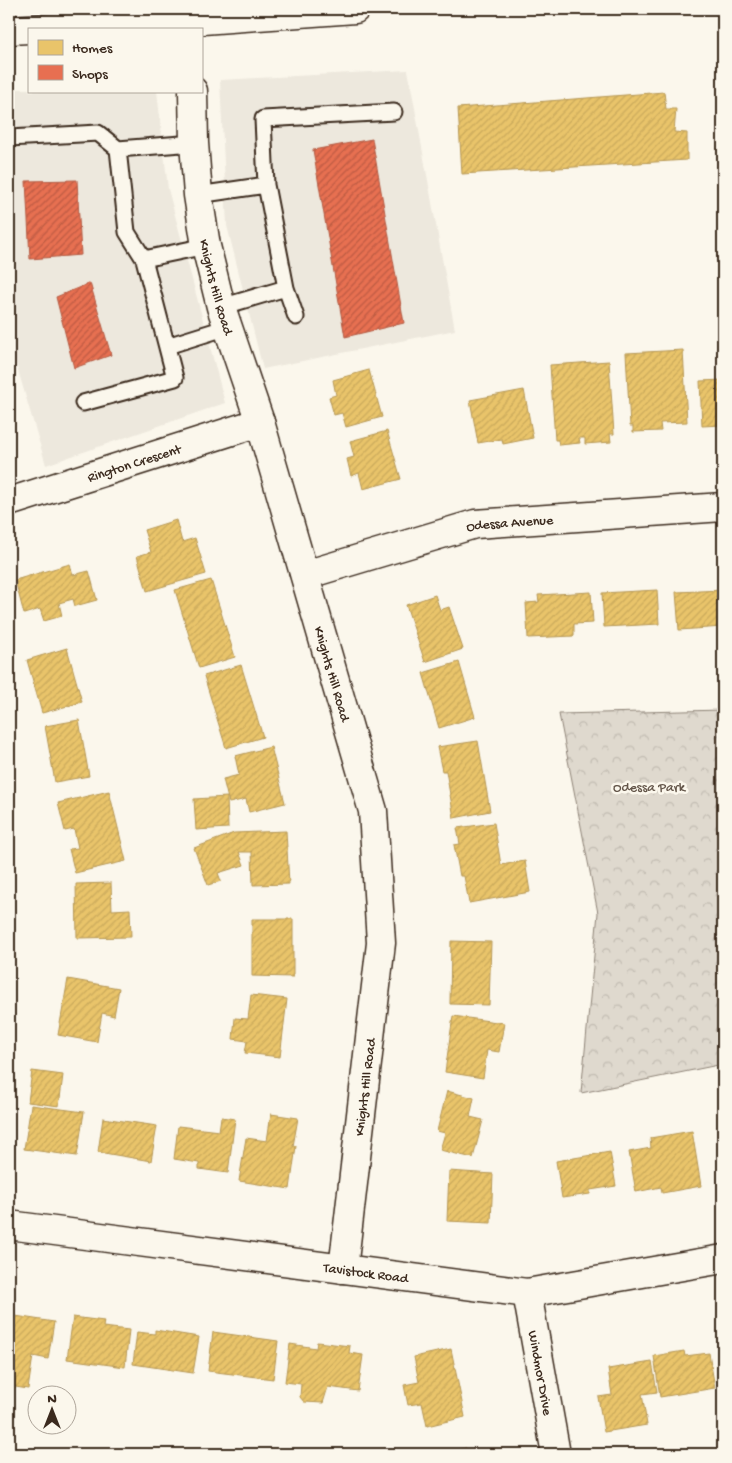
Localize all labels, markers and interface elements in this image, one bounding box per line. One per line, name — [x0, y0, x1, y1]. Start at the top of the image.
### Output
legend — [28, 28, 202, 92]
text: Homes — [72, 40, 113, 58]
text: Shops — [72, 66, 108, 84]
street label: Knights Hill Road — [194, 238, 236, 339]
street label: Rington Crescent — [86, 441, 185, 487]
street label: Odessa Avenue — [464, 513, 555, 537]
street label: Knights Hill Road — [309, 625, 353, 726]
park label: Odessa Park — [613, 780, 687, 797]
street label: Knights Hill Road — [352, 1036, 381, 1137]
street label: Tavistock Road — [321, 1260, 411, 1289]
street label: Windmor Drive — [523, 1329, 555, 1418]
north arrow — [28, 1386, 78, 1436]
text: N — [47, 1391, 57, 1408]

